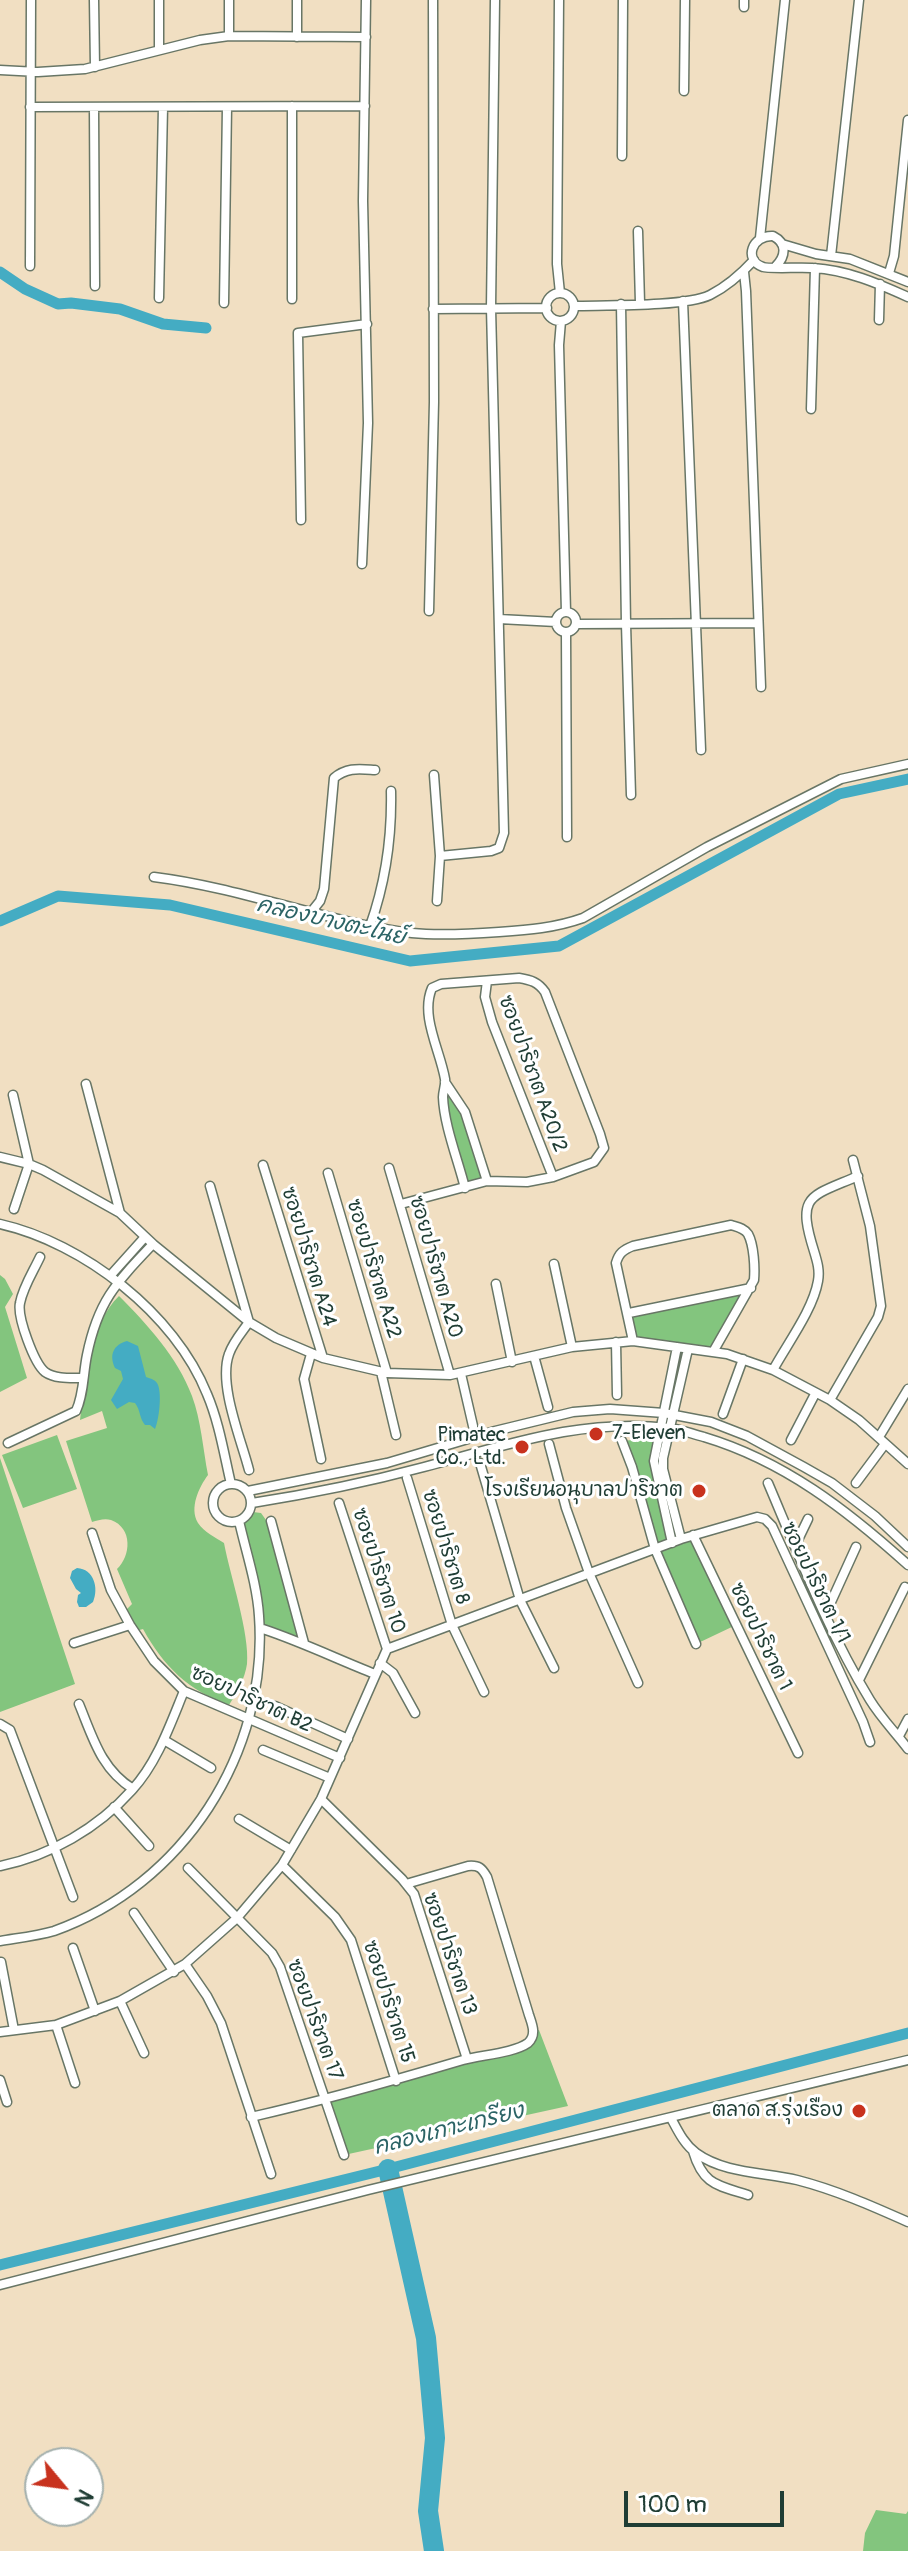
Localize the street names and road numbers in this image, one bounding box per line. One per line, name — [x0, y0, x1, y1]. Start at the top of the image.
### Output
street label: ซอยปาริชาต A20/2 — [493, 992, 571, 1156]
street label: ซอยปาริชาต A24 — [275, 1184, 341, 1330]
street label: ซอยปาริชาต A20 — [403, 1193, 467, 1341]
street label: ซอยปาริชาต A22 — [340, 1197, 406, 1341]
street label: ซอยปาริชาต 8 — [416, 1487, 474, 1607]
street label: ซอยปาริชาต 10 — [346, 1505, 410, 1637]
street label: ซอยปาริชาต 1/1 — [775, 1519, 855, 1647]
street label: ซอยปาริชาต 1 — [724, 1579, 796, 1695]
street label: ซอยปาริชาต B2 — [186, 1661, 316, 1739]
street label: ซอยปาริชาต 13 — [417, 1890, 481, 2018]
street label: ซอยปาริชาต 15 — [357, 1938, 419, 2066]
street label: ซอยปาริชาต 17 — [281, 1956, 347, 2084]

